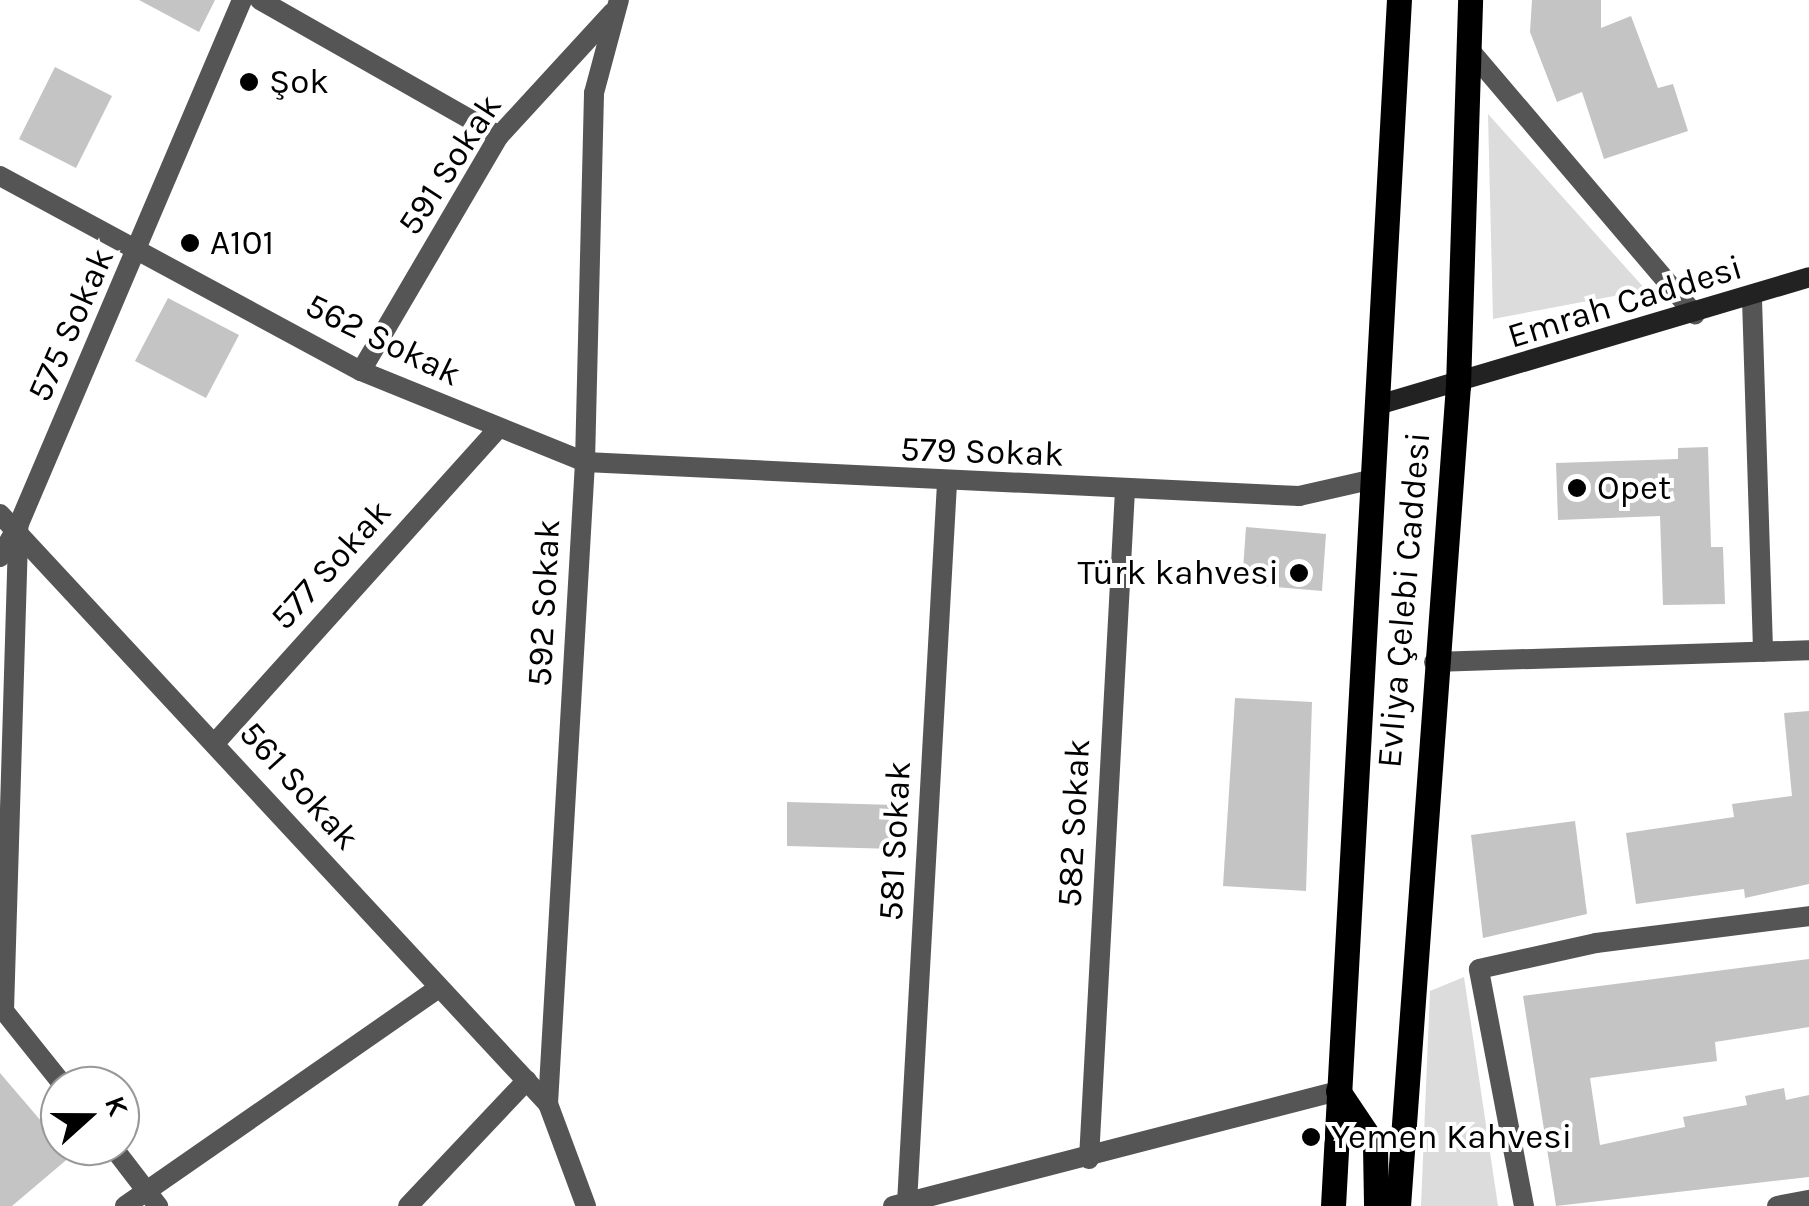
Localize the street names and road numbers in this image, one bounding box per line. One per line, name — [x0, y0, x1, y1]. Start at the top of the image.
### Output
street label: 591 Sokak — [389, 87, 511, 243]
street label: 575 Sokak — [19, 242, 123, 408]
street label: Emrah Caddesi — [1503, 246, 1747, 358]
street label: 562 Sokak — [299, 284, 467, 396]
street label: 579 Sokak — [899, 428, 1065, 476]
street label: Evliya Çelebi Caddesi — [1368, 430, 1440, 770]
street label: 577 Sokak — [262, 492, 400, 638]
street label: 592 Sokak — [519, 518, 569, 688]
street label: 561 Sokak — [230, 713, 368, 859]
street label: 582 Sokak — [1049, 738, 1099, 908]
street label: 581 Sokak — [870, 760, 920, 922]

